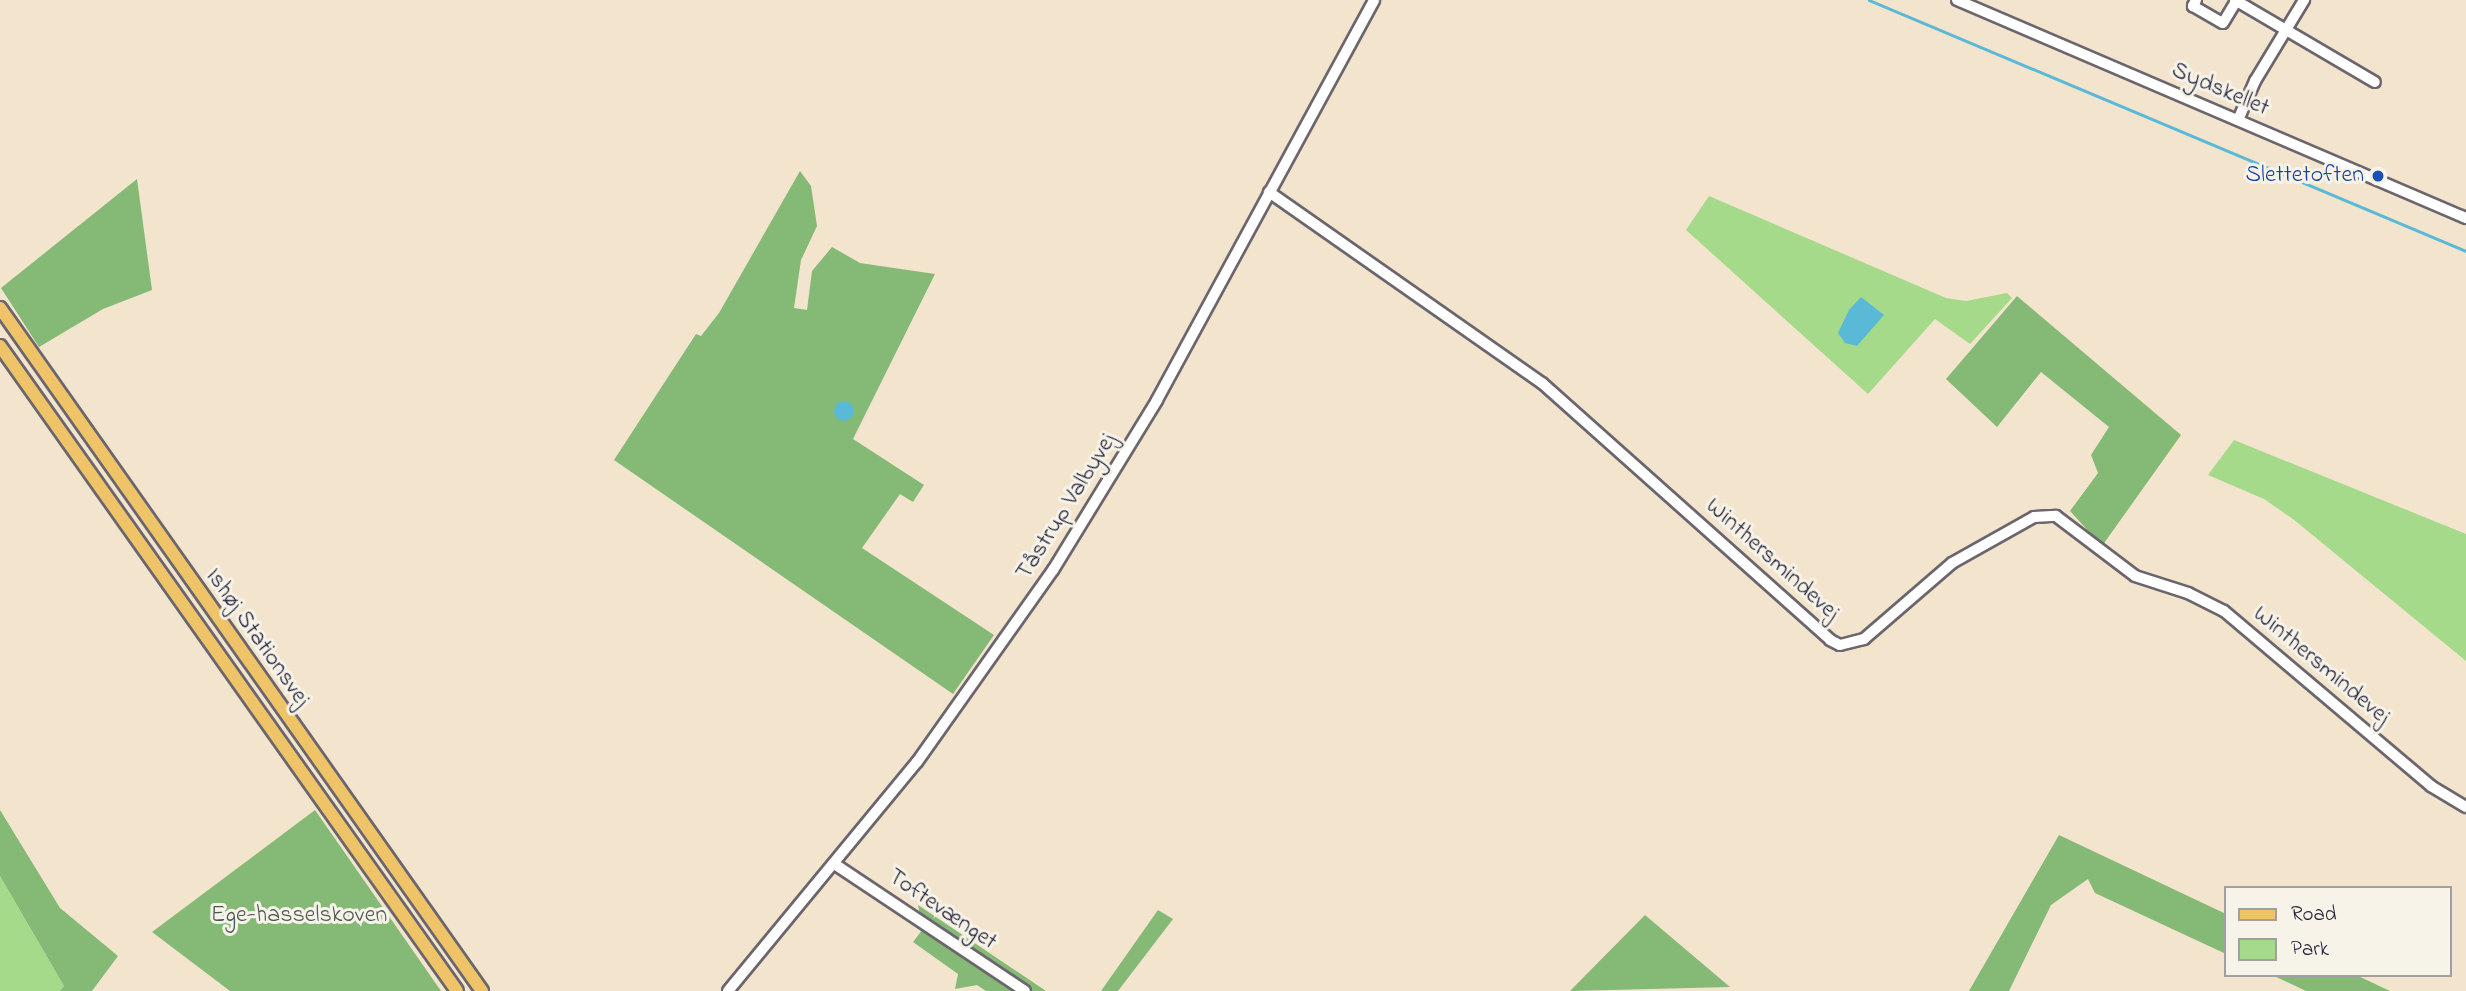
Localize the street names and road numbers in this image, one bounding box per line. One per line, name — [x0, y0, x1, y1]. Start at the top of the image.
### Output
street label: Sydskellet — [2167, 57, 2273, 123]
street label: Tåstrup Valbyvej — [1011, 429, 1123, 585]
street label: Winthersmindevej — [1699, 492, 1845, 628]
street label: Ishøj Stationsvej — [198, 563, 316, 713]
street label: Winthersmindevej — [2246, 600, 2396, 732]
street label: Toftevænget — [882, 863, 1002, 957]

